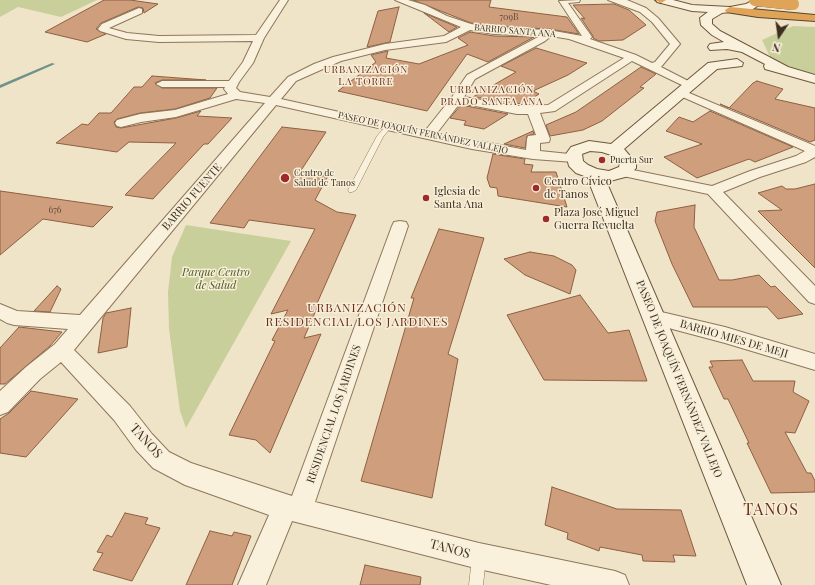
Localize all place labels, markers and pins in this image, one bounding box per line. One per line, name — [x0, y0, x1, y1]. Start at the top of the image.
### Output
marker: Puerta Sur — [597, 155, 607, 165]
place label: Puerta Sur — [610, 155, 653, 165]
place label: Centro de Salud de Tanos — [294, 168, 355, 189]
marker: Centro de Salud de Tanos — [279, 172, 291, 184]
place label: Centro Cívico de Tanos — [544, 175, 612, 201]
marker: Centro Cívico de Tanos — [531, 183, 541, 193]
place label: Iglesia de Santa Ana — [434, 185, 483, 211]
marker: Iglesia de Santa Ana — [421, 193, 431, 203]
place label: Plaza José Miguel Guerra Revuelta — [554, 206, 639, 232]
marker: Plaza José Miguel Guerra Revuelta — [541, 214, 551, 224]

